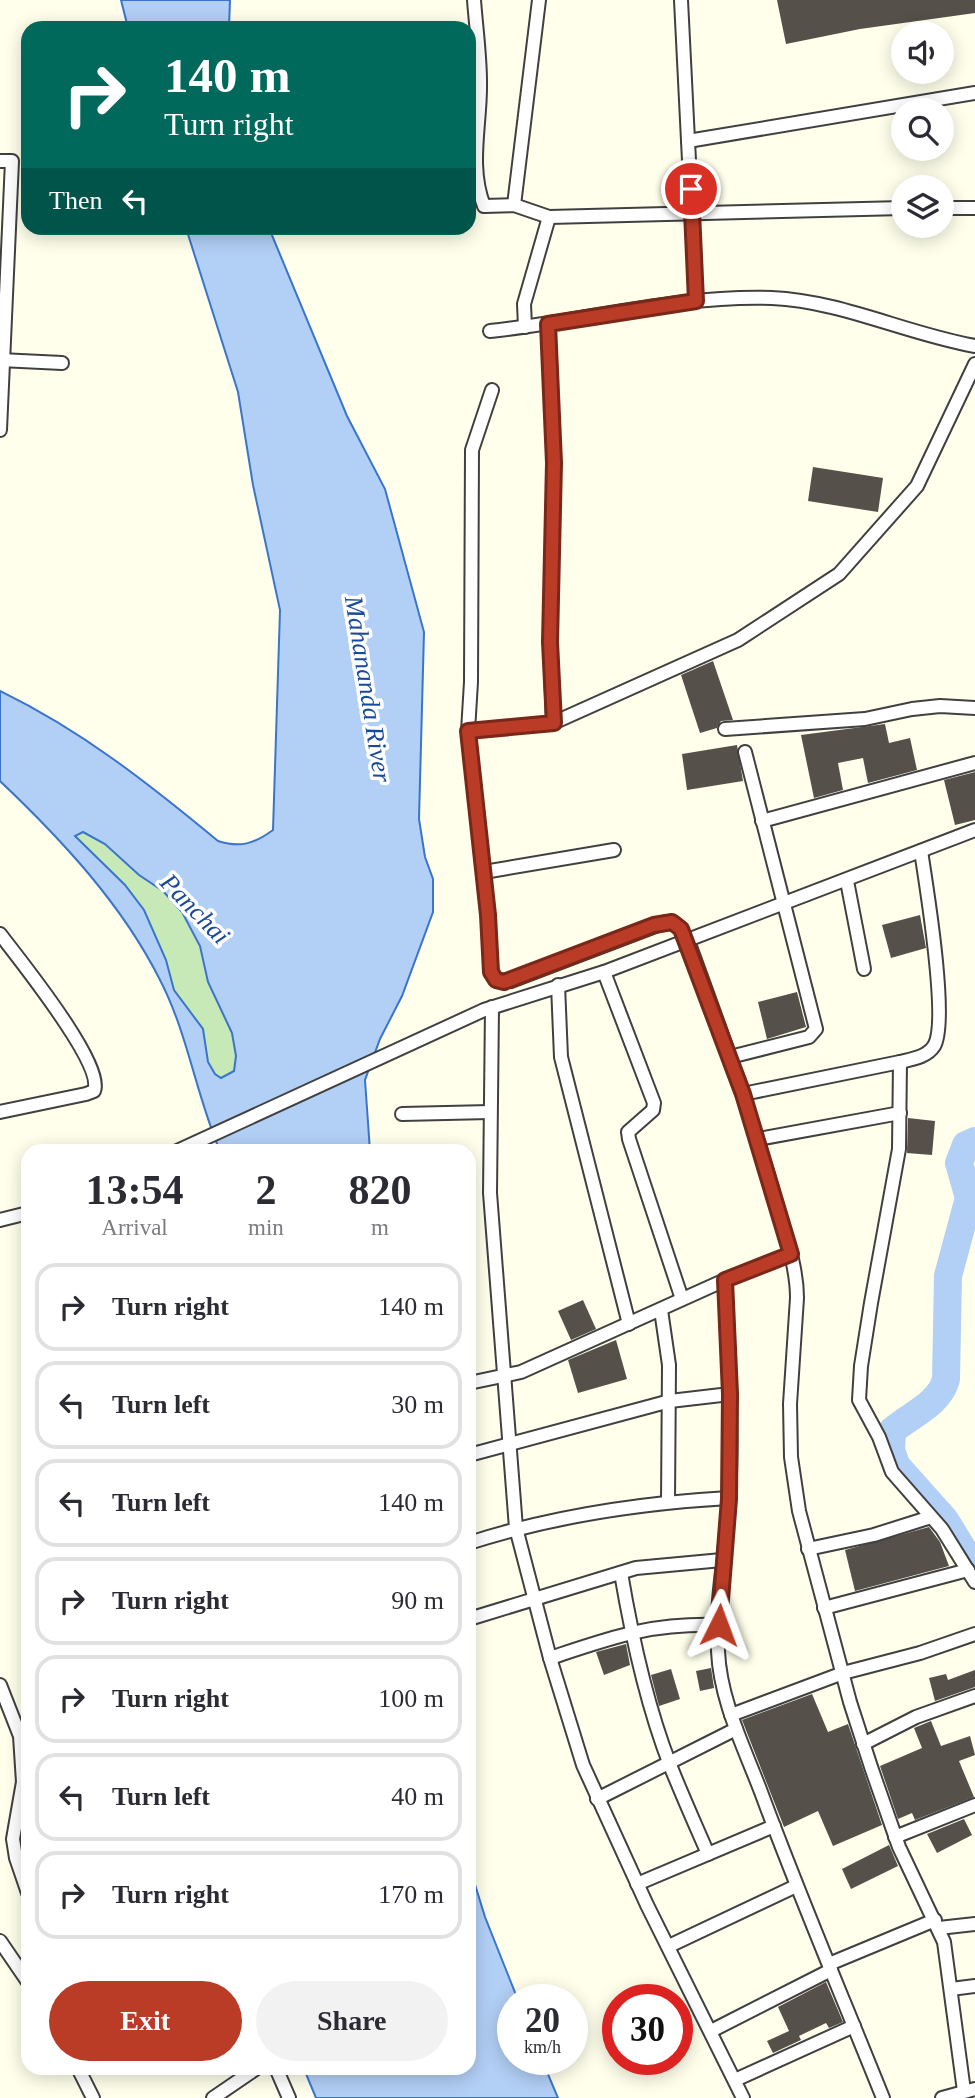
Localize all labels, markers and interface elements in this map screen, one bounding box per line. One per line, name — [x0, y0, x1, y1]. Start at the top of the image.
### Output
map controls — [891, 21, 954, 238]
button: sound — [891, 21, 954, 84]
text: 140 m — [164, 48, 291, 103]
icon: right — [49, 49, 140, 140]
button: search — [891, 98, 954, 161]
text: Turn right — [164, 106, 294, 142]
pin — [661, 159, 721, 219]
icon: arrive — [672, 170, 710, 208]
button: layers — [891, 175, 954, 238]
icon: left — [116, 182, 154, 220]
text: Then — [49, 186, 102, 215]
water label: Mahananda River — [339, 593, 397, 785]
water label: Panchai — [154, 867, 236, 950]
text: 13:54 — [86, 1167, 184, 1213]
text: 2 — [255, 1167, 276, 1213]
text: 820 — [348, 1167, 411, 1213]
text: Arrival — [101, 1215, 168, 1240]
text: min — [248, 1215, 284, 1240]
text: m — [371, 1215, 389, 1240]
icon: right — [53, 1288, 91, 1326]
text: Turn right — [112, 1292, 229, 1321]
text: 140 m — [378, 1292, 444, 1321]
icon: left — [53, 1386, 91, 1424]
text: Turn left — [112, 1390, 210, 1419]
text: 30 m — [391, 1390, 444, 1419]
icon: left — [53, 1484, 91, 1522]
text: Turn left — [112, 1488, 210, 1517]
text: 140 m — [378, 1488, 444, 1517]
icon: right — [53, 1582, 91, 1620]
text: Turn right — [112, 1586, 229, 1615]
text: 90 m — [391, 1586, 444, 1615]
position arrow — [682, 1588, 756, 1662]
icon: right — [53, 1680, 91, 1718]
text: Turn right — [112, 1684, 229, 1713]
text: 100 m — [378, 1684, 444, 1713]
icon: left — [53, 1778, 91, 1816]
text: Turn left — [112, 1782, 210, 1811]
text: 40 m — [391, 1782, 444, 1811]
icon: right — [53, 1876, 91, 1914]
text: Turn right — [112, 1880, 229, 1909]
text: 170 m — [378, 1880, 444, 1909]
button: Exit — [49, 1981, 242, 2061]
button: Share — [256, 1981, 448, 2061]
speed limit sign: 30 — [602, 1984, 693, 2075]
text: 20 — [525, 2001, 560, 2040]
text: km/h — [524, 2037, 561, 2057]

